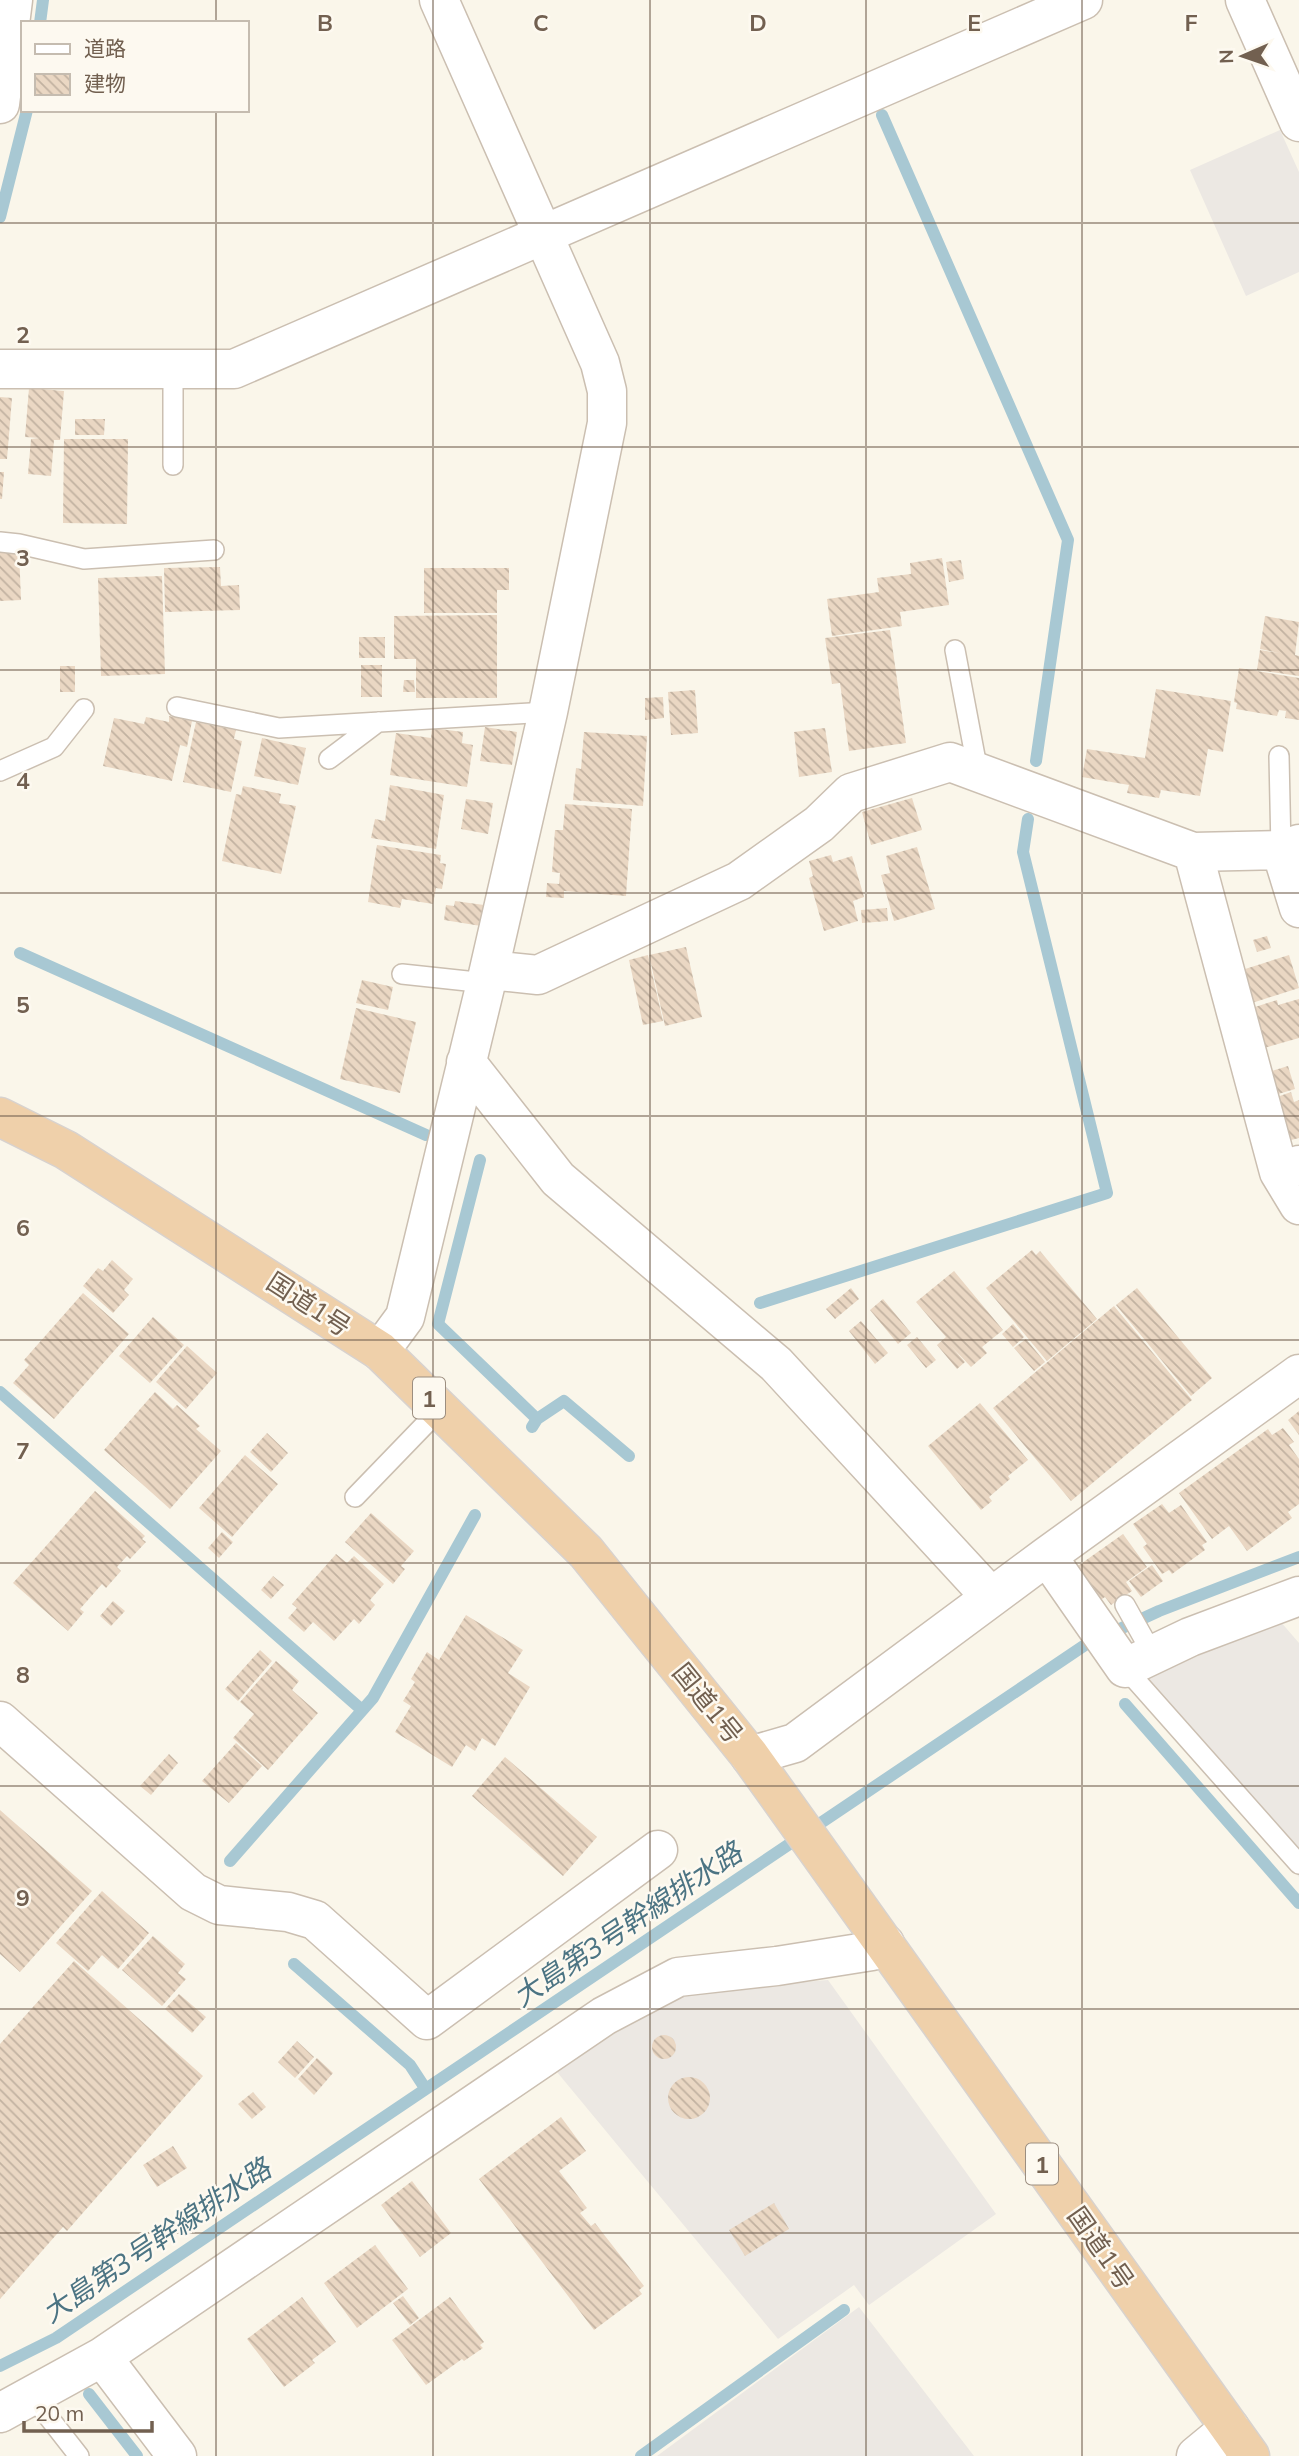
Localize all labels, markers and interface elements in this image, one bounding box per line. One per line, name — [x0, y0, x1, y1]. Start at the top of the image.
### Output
text: B — [317, 8, 333, 37]
text: C — [533, 8, 549, 37]
text: D — [749, 8, 767, 37]
text: E — [967, 8, 981, 37]
text: F — [1184, 8, 1198, 37]
legend — [21, 21, 248, 112]
north arrow — [1208, 21, 1278, 91]
text: 道路 — [84, 35, 126, 61]
text: N — [1214, 49, 1238, 64]
text: 建物 — [84, 70, 126, 96]
text: 2 — [16, 320, 30, 349]
text: 3 — [16, 543, 30, 572]
text: 4 — [16, 766, 30, 795]
text: 5 — [16, 990, 30, 1019]
text: 6 — [16, 1213, 30, 1242]
street label: 国道1号 — [261, 1265, 357, 1343]
road number: 1 — [413, 1378, 445, 1418]
text: 7 — [16, 1436, 30, 1465]
street label: 国道1号 — [666, 1656, 750, 1750]
text: 8 — [16, 1660, 30, 1689]
water label: 大島第3号幹線排水路 — [506, 1833, 750, 2014]
text: 9 — [16, 1883, 30, 1912]
road number: 1 — [1026, 2144, 1058, 2185]
water label: 大島第3号幹線排水路 — [35, 2149, 279, 2330]
street label: 国道1号 — [1061, 2200, 1141, 2296]
scale bar — [24, 2390, 152, 2434]
text: 20 m — [35, 2400, 84, 2426]

